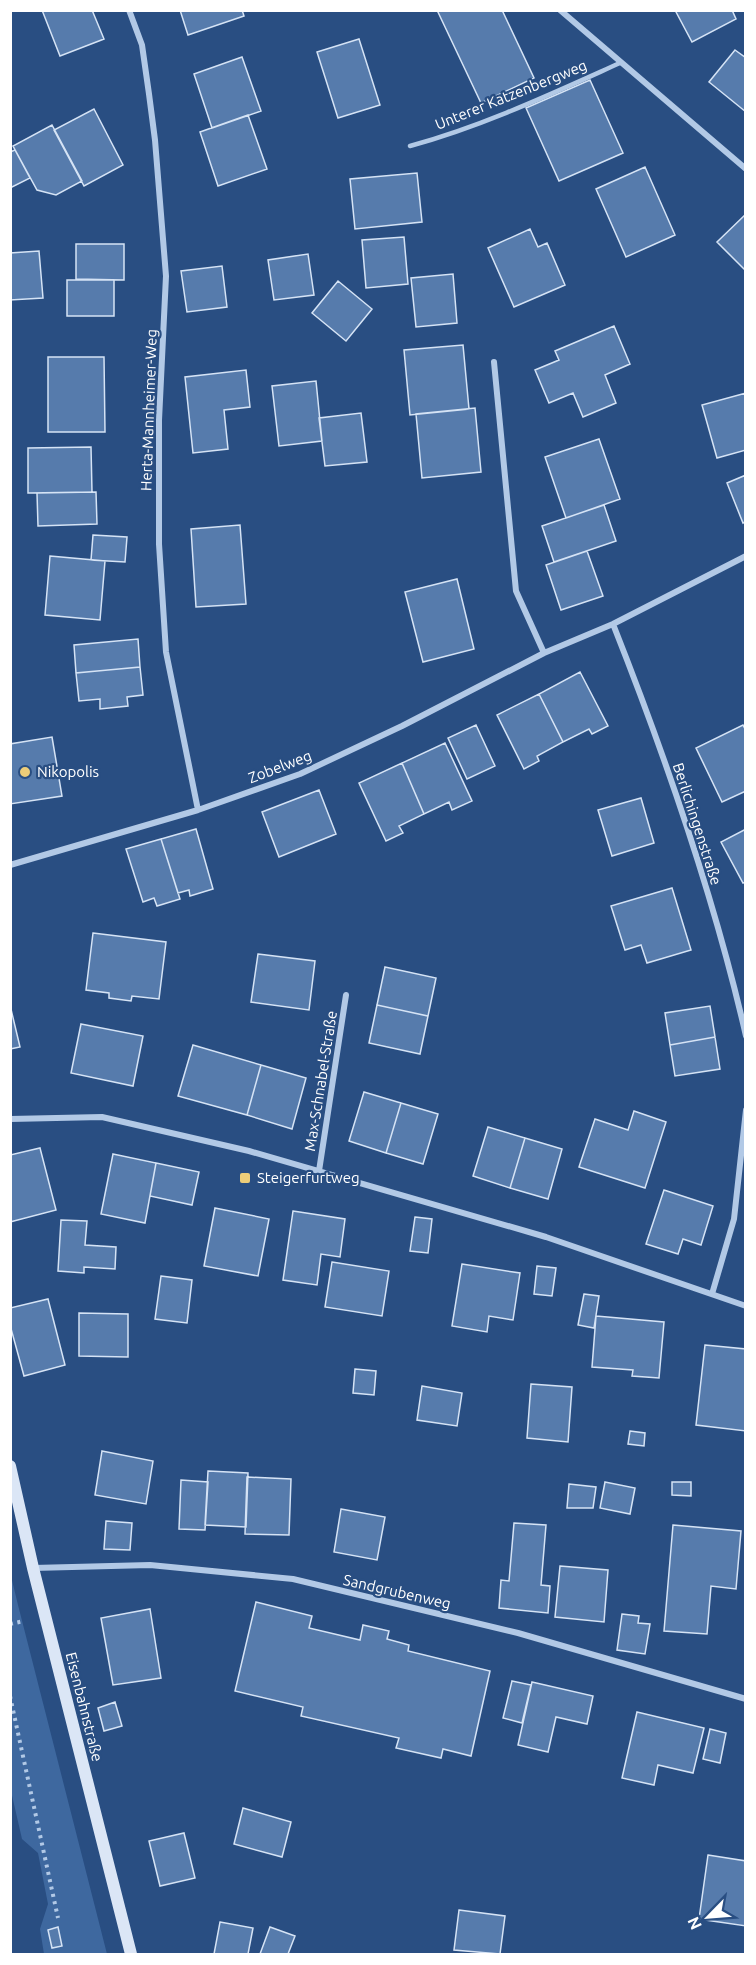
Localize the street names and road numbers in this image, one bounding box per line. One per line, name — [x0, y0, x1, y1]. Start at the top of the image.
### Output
street label: Unterer Katzenbergweg — [432, 56, 589, 133]
street label: Herta-Mannheimer-Weg — [137, 329, 160, 491]
street label: Zobelweg — [246, 747, 314, 786]
street label: Berlichingenstraße — [670, 761, 725, 887]
street label: Max-Schnabel-Straße — [301, 1009, 340, 1152]
street label: Sandgrubenweg — [342, 1571, 453, 1612]
street label: Eisenbahnstraße — [63, 1650, 106, 1763]

